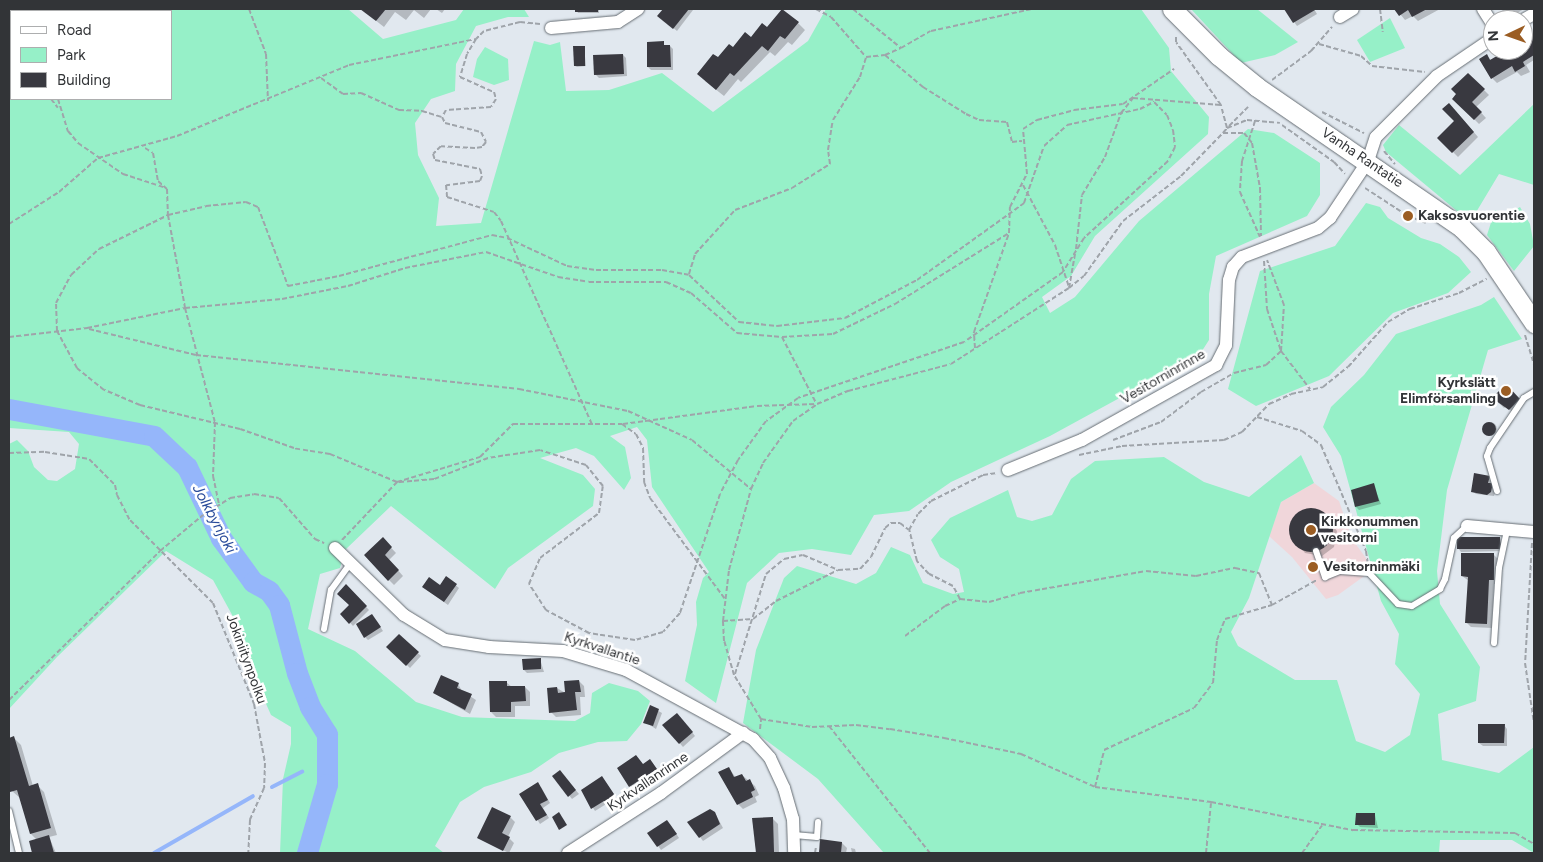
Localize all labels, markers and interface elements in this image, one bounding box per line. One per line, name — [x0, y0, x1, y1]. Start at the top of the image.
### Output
legend — [10, 10, 172, 100]
north arrow — [1483, 10, 1533, 60]
text: Road — [57, 21, 92, 39]
text: N — [1485, 30, 1502, 42]
text: Park — [57, 46, 86, 64]
text: Building — [57, 71, 111, 89]
street label: Vanha Rantatie — [1318, 125, 1406, 191]
place label: Kaksosvuorentie — [1418, 208, 1525, 224]
marker: Kaksosvuorentie — [1402, 210, 1414, 222]
street label: Vesitorninrinne — [1118, 346, 1208, 408]
place label: Kyrkslätt Elimförsamling — [1400, 375, 1496, 408]
marker: Kyrkslätt Elimförsamling — [1500, 385, 1512, 397]
water label: Jolkbynjoki — [188, 482, 240, 556]
place label: Kirkkonummen vesitorni — [1321, 514, 1418, 546]
marker: Kirkkonummen vesitorni — [1305, 524, 1317, 536]
place label: Vesitorninmäki — [1323, 559, 1420, 575]
marker: Vesitorninmäki — [1307, 561, 1319, 573]
street label: Jokiniitynpolku — [222, 612, 270, 706]
street label: Kyrkvallantie — [562, 629, 642, 669]
street label: Kyrkvallanrinne — [604, 749, 692, 815]

